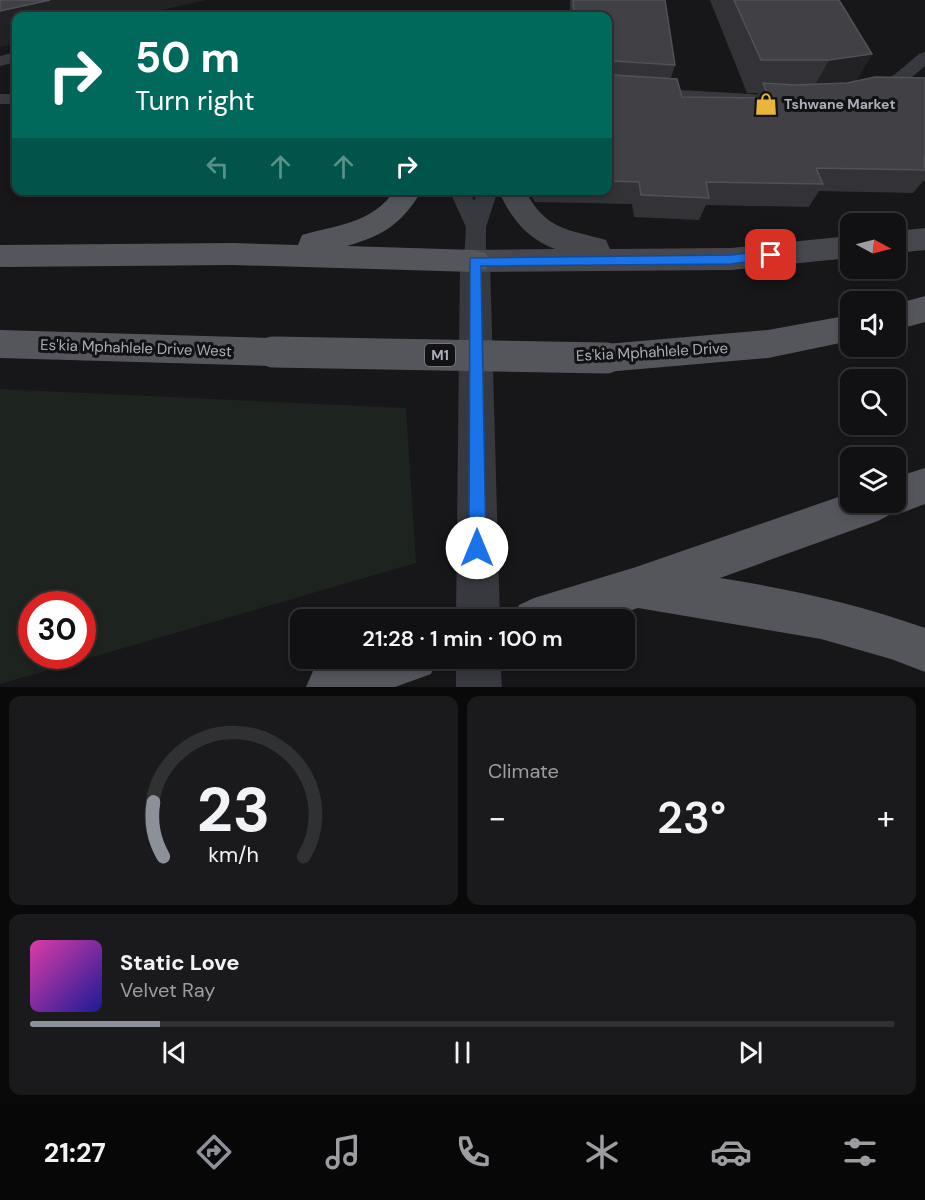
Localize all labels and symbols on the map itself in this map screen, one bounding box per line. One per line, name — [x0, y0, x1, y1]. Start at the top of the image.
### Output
shop icon: Tshwane Market — [753, 91, 779, 117]
place label: Tshwane Market — [784, 95, 895, 113]
north arrow — [840, 213, 906, 279]
pin — [745, 229, 796, 280]
street label: Es'kia Mphahlele Drive West — [40, 335, 232, 361]
street label: Es'kia Mphahlele Drive — [575, 338, 729, 366]
road number: M1 — [425, 344, 455, 366]
position arrow — [445, 516, 509, 580]
speed limit sign: 30 — [18, 591, 96, 669]

